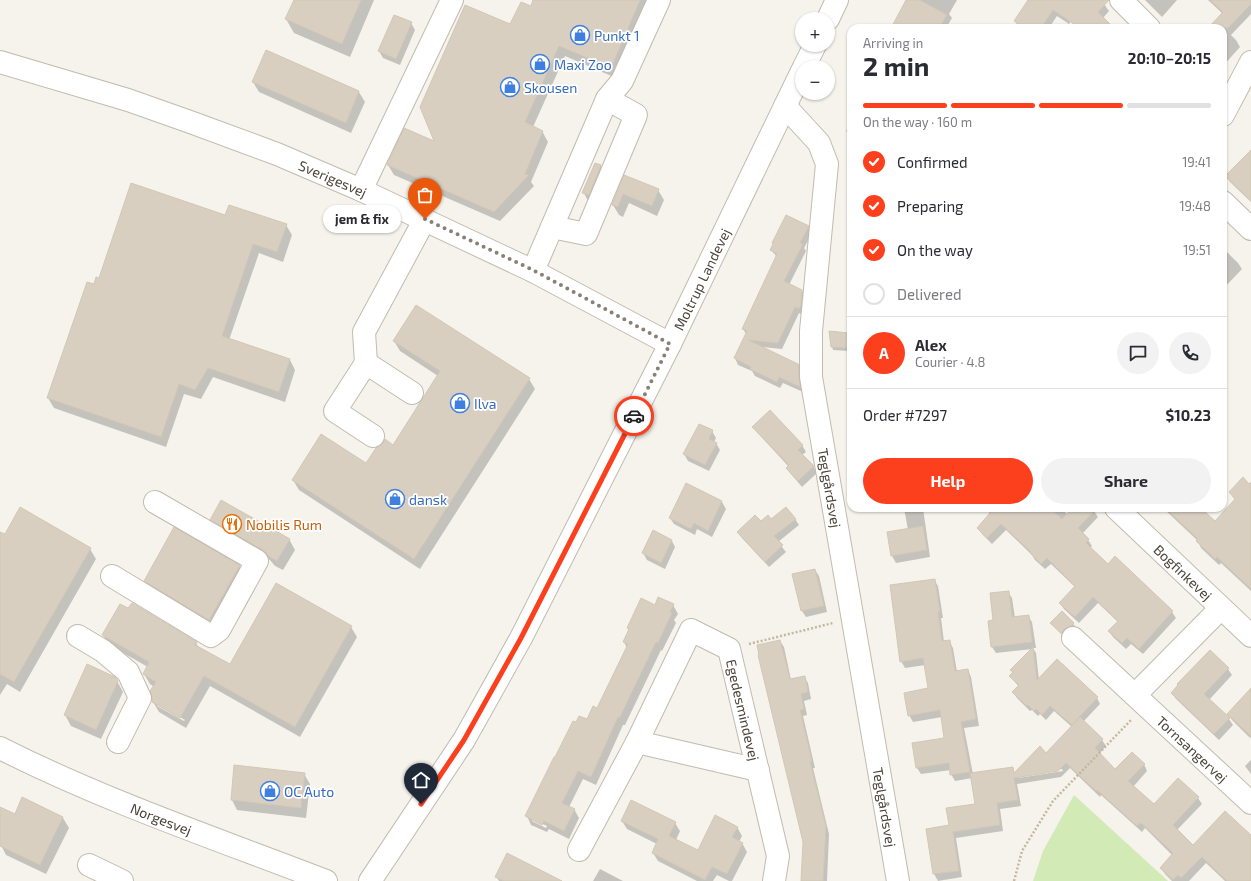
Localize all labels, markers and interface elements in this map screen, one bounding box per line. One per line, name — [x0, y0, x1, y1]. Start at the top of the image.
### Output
map controls — [795, 12, 835, 100]
button: + — [795, 12, 835, 52]
shop icon: Punkt 1 — [569, 24, 591, 46]
place label: Punkt 1 — [594, 27, 640, 44]
text: Arriving in — [863, 35, 923, 51]
text: 20:10–20:15 — [1128, 49, 1211, 67]
text: 2 min — [863, 50, 929, 81]
shop icon: Maxi Zoo — [529, 53, 551, 75]
place label: Maxi Zoo — [554, 56, 612, 73]
button: − — [795, 60, 835, 100]
shop icon: Skousen — [499, 76, 521, 98]
place label: Skousen — [524, 79, 577, 96]
text: On the way · 160 m — [863, 114, 972, 130]
icon: check — [863, 151, 885, 173]
text: Confirmed — [897, 153, 968, 171]
text: 19:41 — [1182, 154, 1211, 170]
street label: Sverigesvej — [296, 156, 370, 200]
pin — [408, 178, 442, 219]
icon: bag — [414, 184, 436, 206]
icon: check — [863, 195, 885, 217]
text: Preparing — [897, 197, 963, 215]
text: 19:48 — [1179, 198, 1211, 214]
callout: jem & fix — [323, 205, 401, 233]
text: jem & fix — [335, 211, 389, 227]
street label: Moltrup Landevej — [669, 225, 733, 333]
icon: check — [863, 239, 885, 261]
text: On the way — [897, 241, 973, 259]
text: 19:51 — [1183, 242, 1211, 258]
text: Delivered — [897, 285, 962, 303]
button: chat — [1117, 332, 1159, 374]
button: phone — [1169, 332, 1211, 374]
text: Alex — [915, 336, 947, 354]
text: A — [879, 344, 889, 362]
text: Courier · 4.8 — [915, 354, 985, 370]
shop icon: Ilva — [449, 392, 471, 414]
place label: Ilva — [474, 395, 497, 412]
courier — [614, 396, 654, 436]
icon: car — [623, 405, 645, 427]
text: Order #7297 — [863, 406, 947, 424]
text: $10.23 — [1165, 406, 1211, 424]
street label: Teglgårdsvej — [815, 447, 845, 529]
button: Help — [863, 458, 1033, 504]
button: Share — [1041, 458, 1211, 504]
shop icon: dansk — [384, 488, 406, 510]
place label: dansk — [409, 491, 447, 508]
restaurant icon: Nobilis Rum — [221, 513, 243, 535]
place label: Nobilis Rum — [246, 516, 322, 533]
street label: Bogfinkevej — [1151, 540, 1216, 604]
street label: Egedesmindevej — [723, 658, 764, 762]
street label: Tornsangervej — [1154, 712, 1232, 786]
pin — [404, 763, 438, 804]
street label: Teglgårdsvej — [870, 766, 900, 848]
icon: home — [410, 769, 432, 791]
shop icon: OC Auto — [259, 780, 281, 802]
place label: OC Auto — [284, 783, 334, 800]
street label: Norgesvej — [128, 799, 194, 838]

